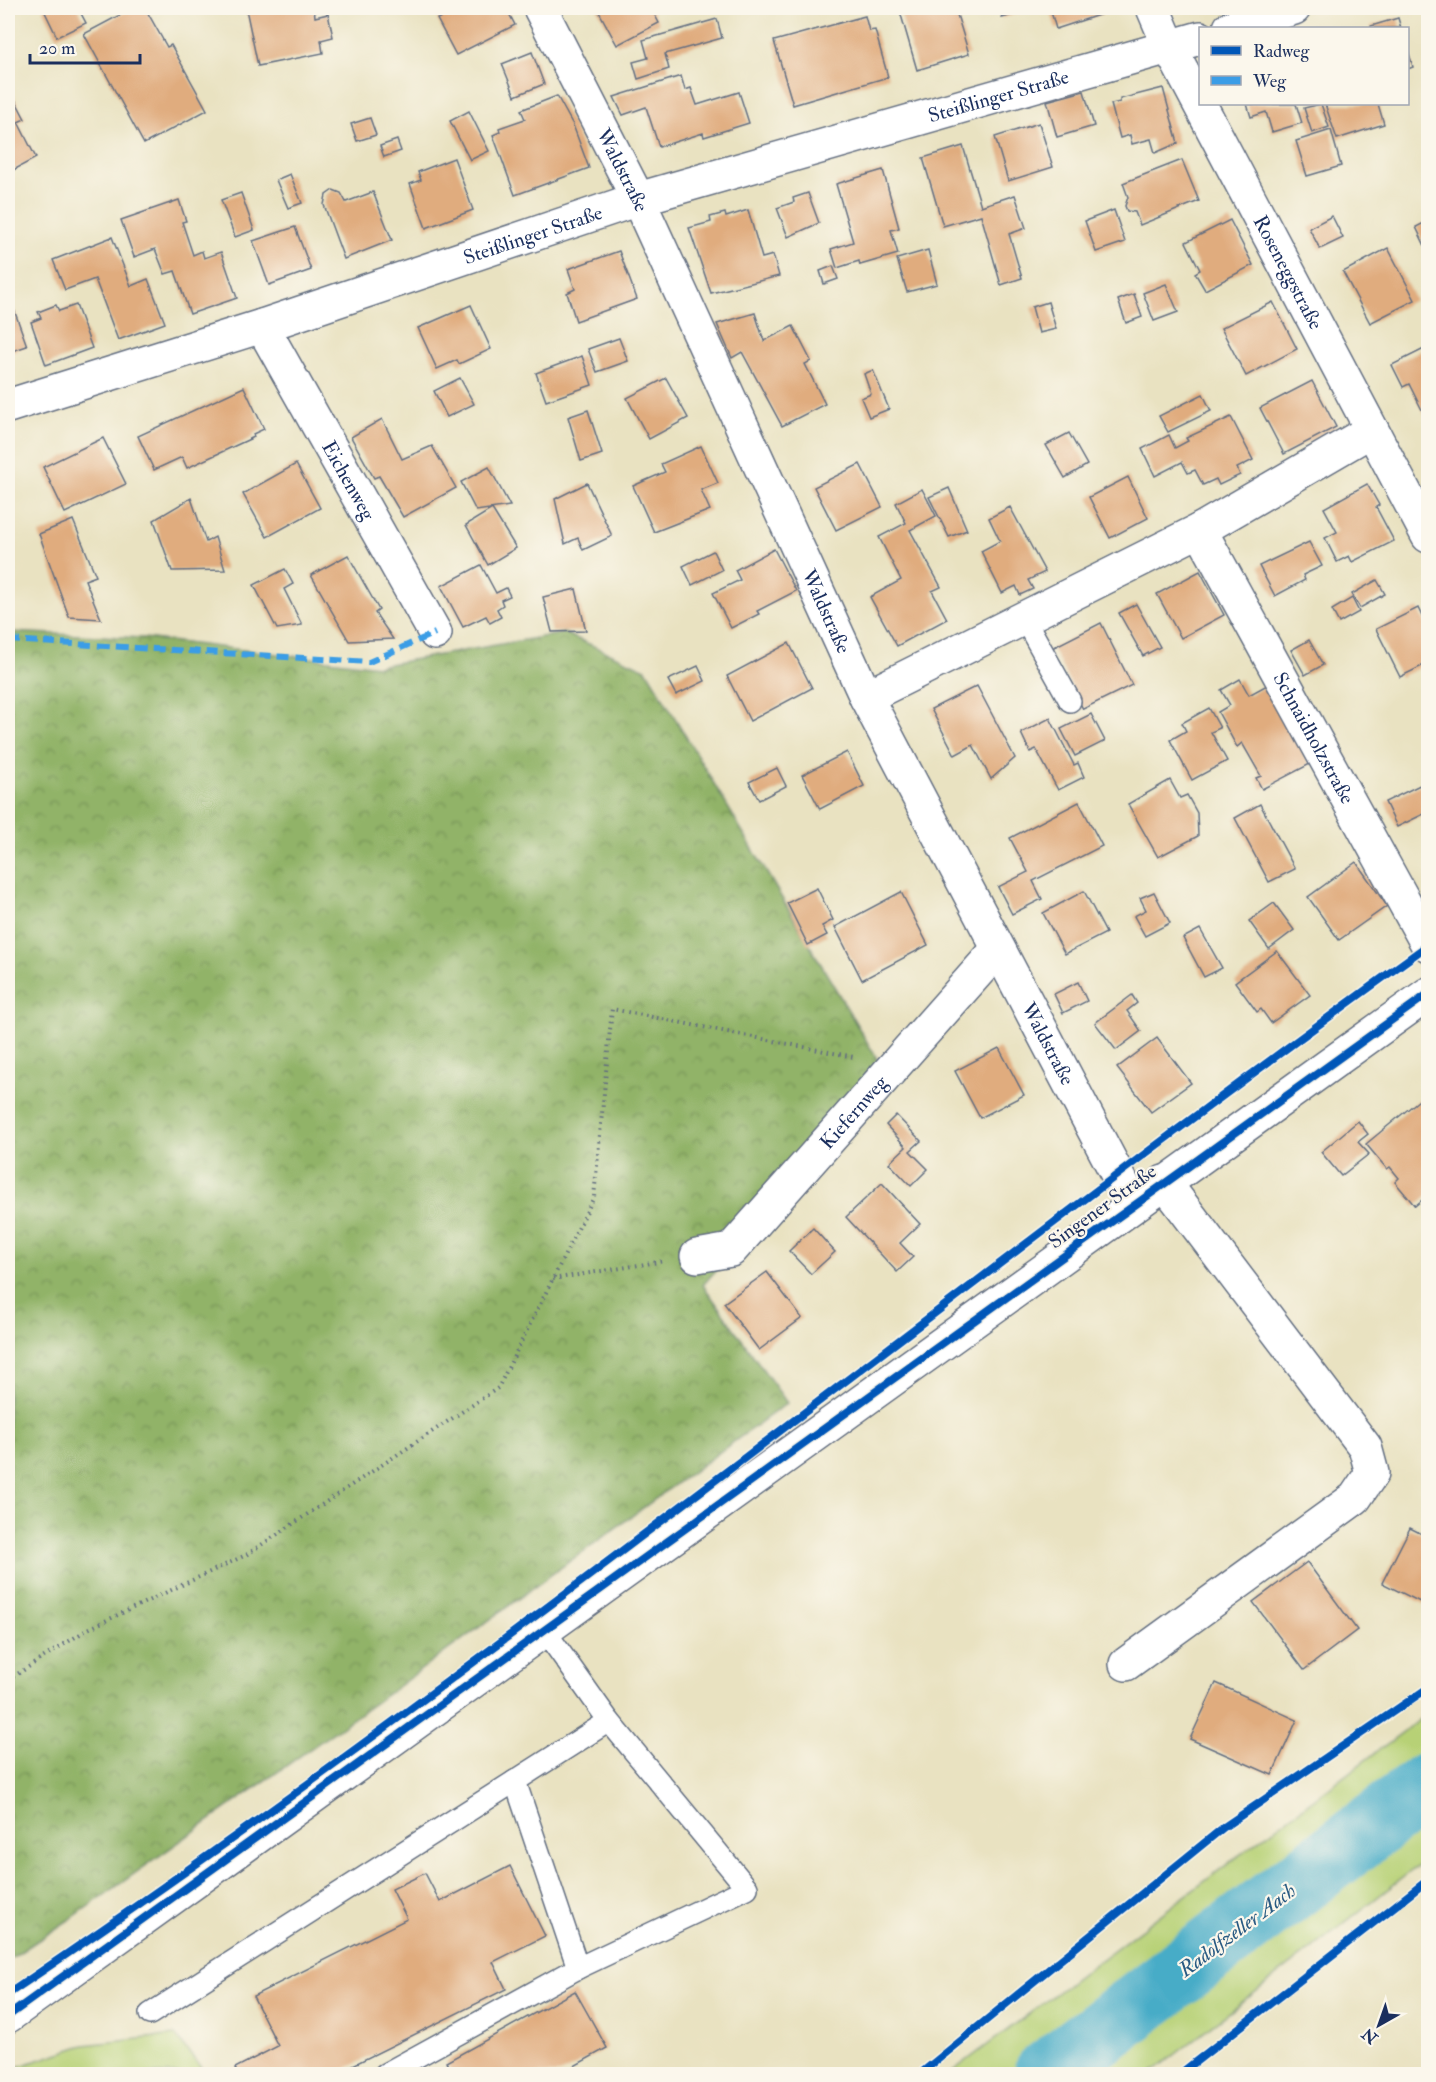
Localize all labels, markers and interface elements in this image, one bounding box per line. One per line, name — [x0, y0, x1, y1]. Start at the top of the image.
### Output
scale bar — [30, 27, 140, 65]
legend — [1199, 27, 1409, 105]
text: 20 m — [39, 37, 75, 60]
text: Radweg — [1253, 40, 1311, 63]
street label: Steißlinger Straße — [925, 64, 1072, 128]
text: Weg — [1252, 70, 1287, 93]
street label: Waldstraße — [591, 124, 654, 216]
street label: Steißlinger Straße — [460, 200, 606, 270]
street label: Roseneggstraße — [1248, 211, 1328, 334]
street label: Eichenweg — [316, 436, 381, 526]
street label: Waldstraße — [796, 564, 856, 657]
street label: Schnaidholzstraße — [1267, 668, 1360, 808]
street label: Waldstraße — [1016, 997, 1080, 1089]
street label: Kiefernweg — [814, 1069, 894, 1154]
street label: Singener Straße — [1043, 1159, 1161, 1254]
water label: Radolfzeller Aach — [1172, 1877, 1301, 1984]
north arrow — [1349, 1995, 1409, 2055]
text: N — [1358, 2023, 1383, 2049]

